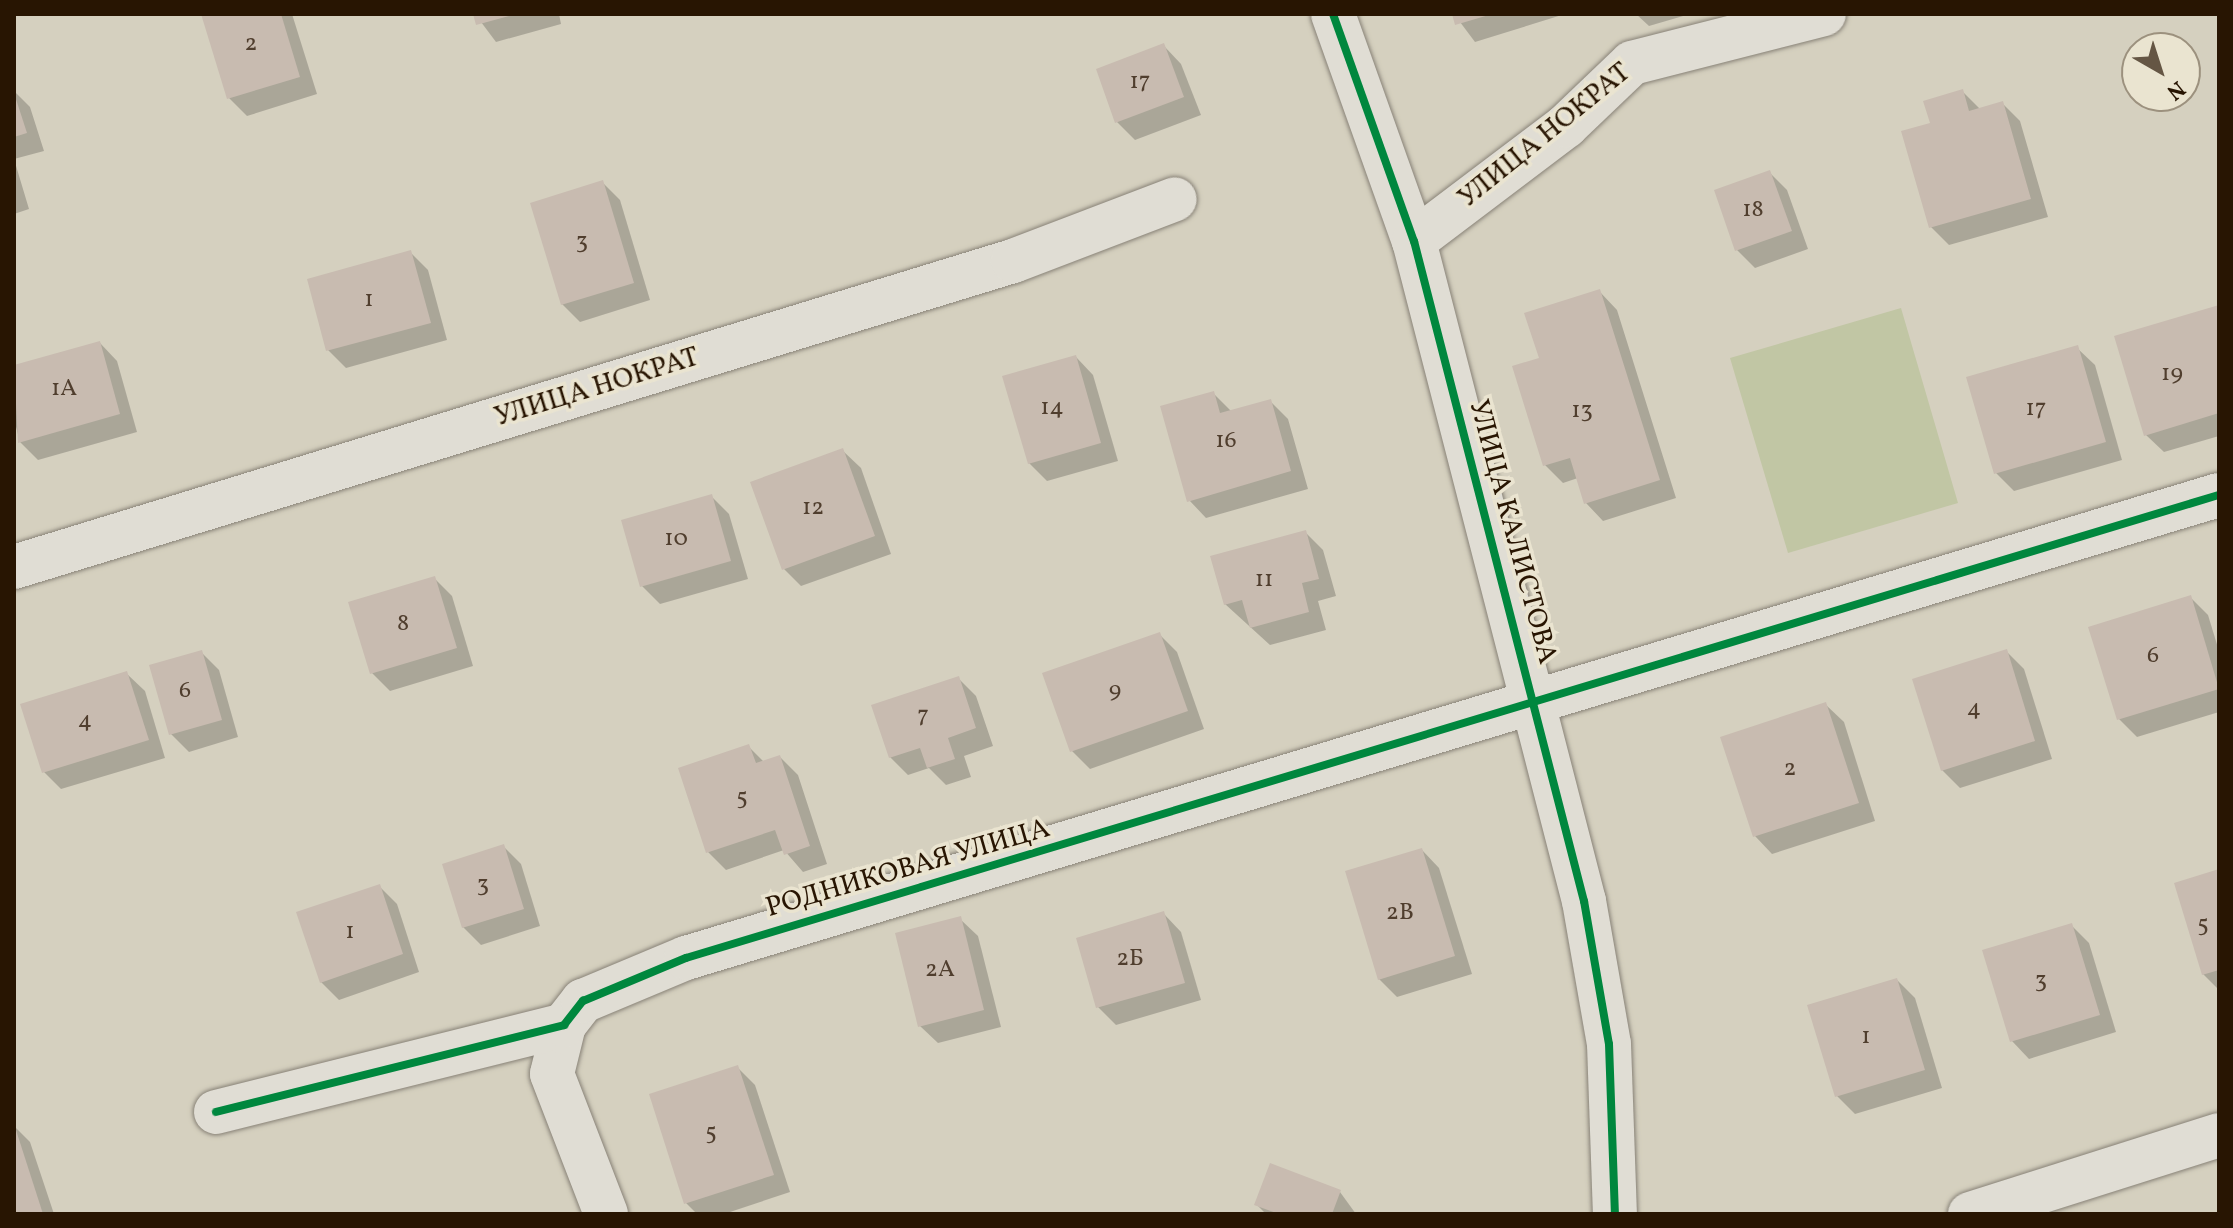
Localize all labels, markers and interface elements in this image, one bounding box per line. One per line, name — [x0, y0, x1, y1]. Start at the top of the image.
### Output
house number: 2 — [245, 31, 257, 59]
north arrow — [2121, 32, 2201, 112]
street label: УЛИЦА НОКРАТ — [1452, 56, 1638, 216]
house number: 17 — [1130, 69, 1150, 97]
text: N — [2159, 72, 2191, 107]
house number: 18 — [1742, 197, 1764, 225]
house number: 3 — [576, 229, 588, 257]
house number: 1 — [364, 287, 374, 315]
street label: УЛИЦА НОКРАТ — [491, 341, 703, 435]
house number: 19 — [2161, 361, 2183, 389]
house number: 1А — [51, 376, 77, 404]
house number: 14 — [1040, 395, 1064, 423]
street label: УЛИЦА КАЛИСТОВА — [1461, 396, 1563, 668]
house number: 17 — [2026, 396, 2046, 424]
house number: 13 — [1571, 398, 1593, 426]
house number: 16 — [1215, 428, 1237, 456]
house number: 12 — [802, 495, 824, 523]
house number: 10 — [664, 526, 688, 554]
house number: 11 — [1255, 567, 1273, 595]
house number: 8 — [397, 611, 409, 639]
house number: 6 — [2147, 643, 2159, 671]
house number: 6 — [179, 678, 191, 706]
house number: 9 — [1109, 678, 1121, 706]
house number: 4 — [1967, 696, 1981, 724]
house number: 7 — [917, 703, 929, 731]
house number: 4 — [78, 708, 92, 736]
house number: 2 — [1784, 756, 1796, 784]
house number: 5 — [736, 785, 748, 813]
street label: РОДНИКОВАЯ УЛИЦА — [762, 812, 1054, 926]
house number: 3 — [477, 872, 489, 900]
house number: 2В — [1386, 900, 1414, 928]
house number: 5 — [2197, 912, 2209, 940]
house number: 1 — [345, 919, 355, 947]
house number: 2Б — [1116, 946, 1144, 974]
house number: 2А — [925, 957, 955, 985]
house number: 3 — [2035, 968, 2047, 996]
house number: 1 — [1861, 1024, 1871, 1052]
house number: 5 — [705, 1120, 717, 1148]

